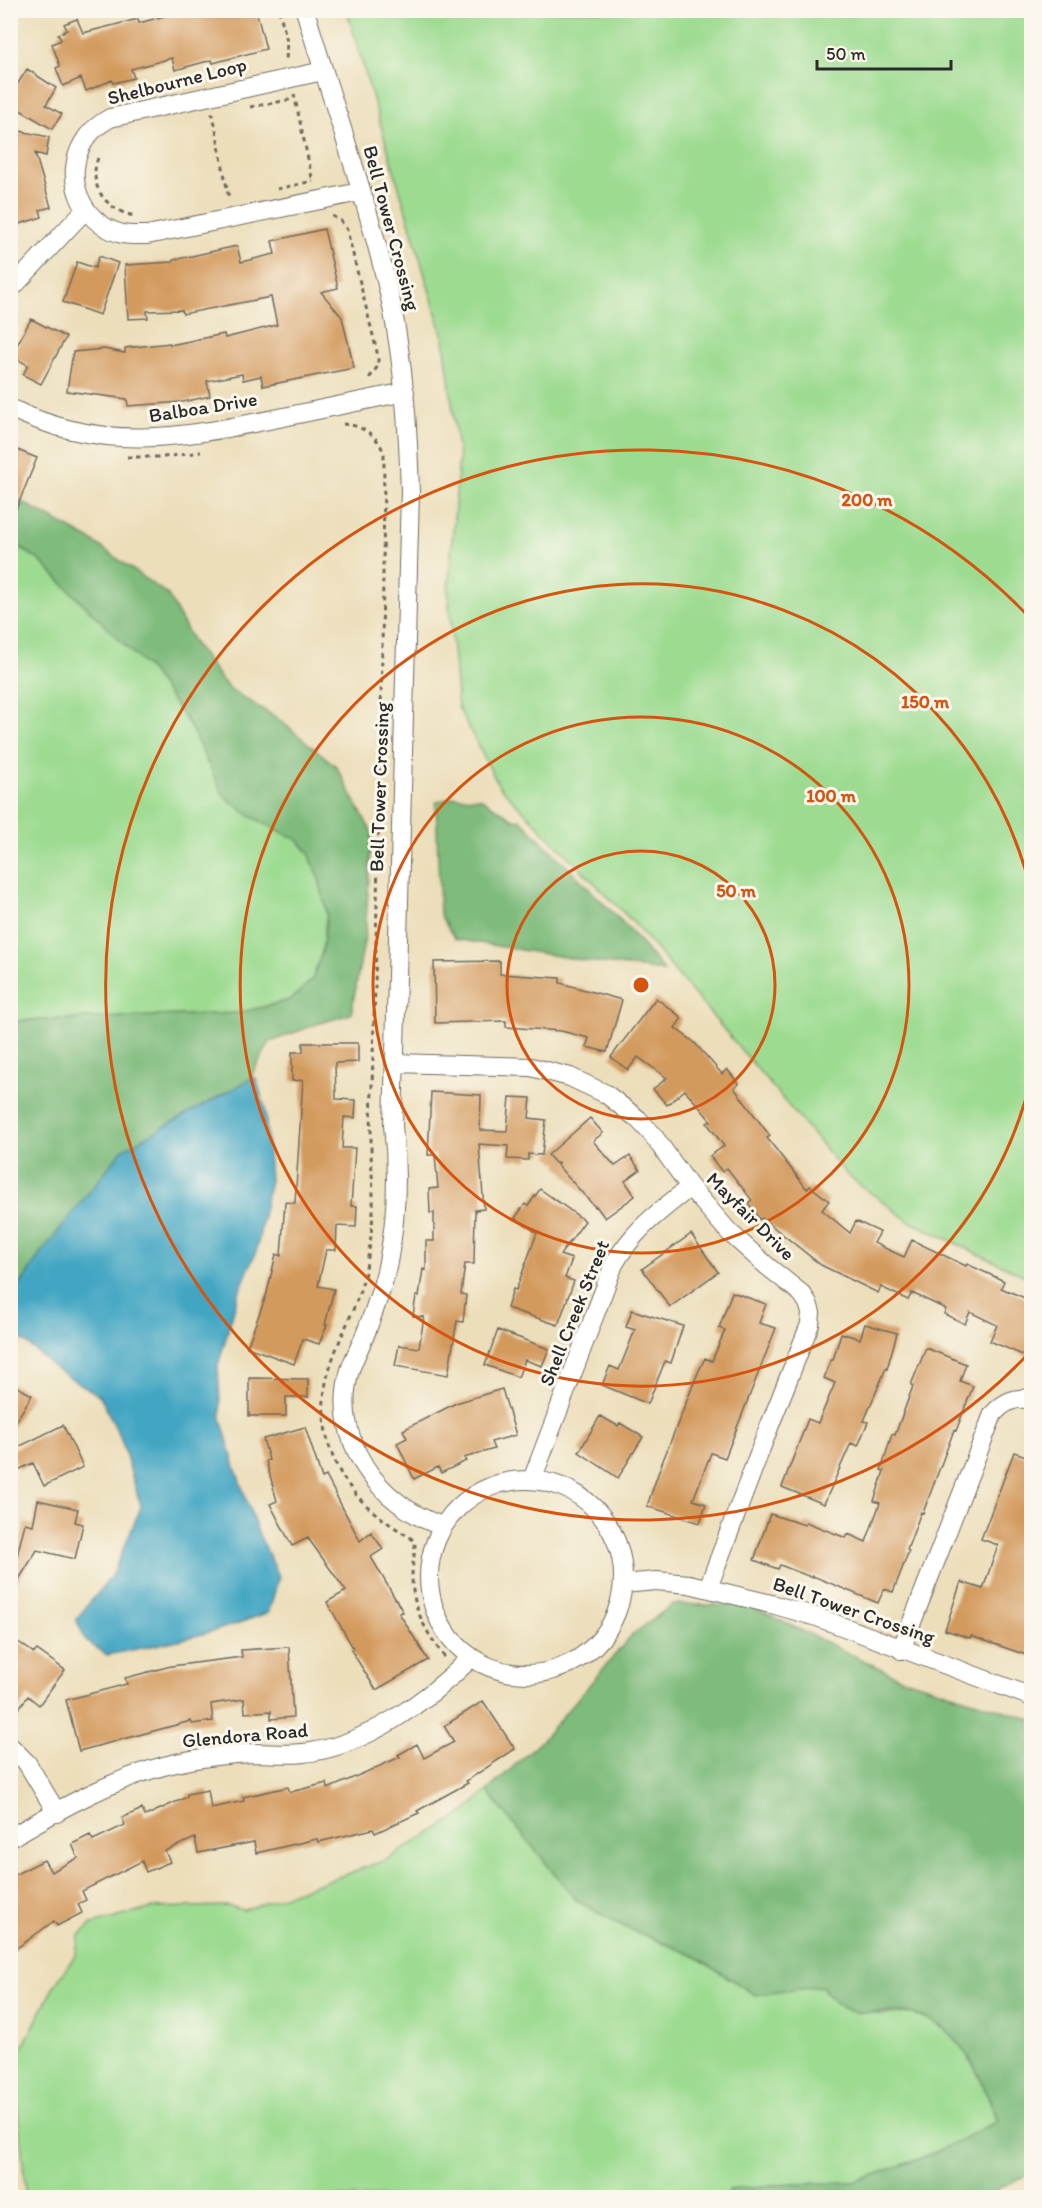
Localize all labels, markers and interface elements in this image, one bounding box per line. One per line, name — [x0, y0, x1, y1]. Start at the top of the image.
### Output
scale bar — [817, 33, 950, 71]
text: 50 m — [826, 43, 866, 65]
street label: Shelbourne Loop — [105, 52, 249, 110]
street label: Bell Tower Crossing — [358, 143, 426, 314]
street label: Balboa Drive — [147, 387, 259, 427]
text: 200 m — [842, 489, 893, 511]
text: 150 m — [901, 691, 950, 713]
street label: Bell Tower Crossing — [364, 701, 394, 872]
text: 100 m — [806, 785, 857, 807]
text: 50 m — [716, 880, 757, 902]
centre of rings — [631, 975, 651, 995]
street label: Mayfair Drive — [702, 1167, 800, 1265]
street label: Shell Creek Street — [534, 1236, 614, 1389]
street label: Bell Tower Crossing — [770, 1571, 939, 1649]
street label: Glendora Road — [181, 1718, 309, 1752]

